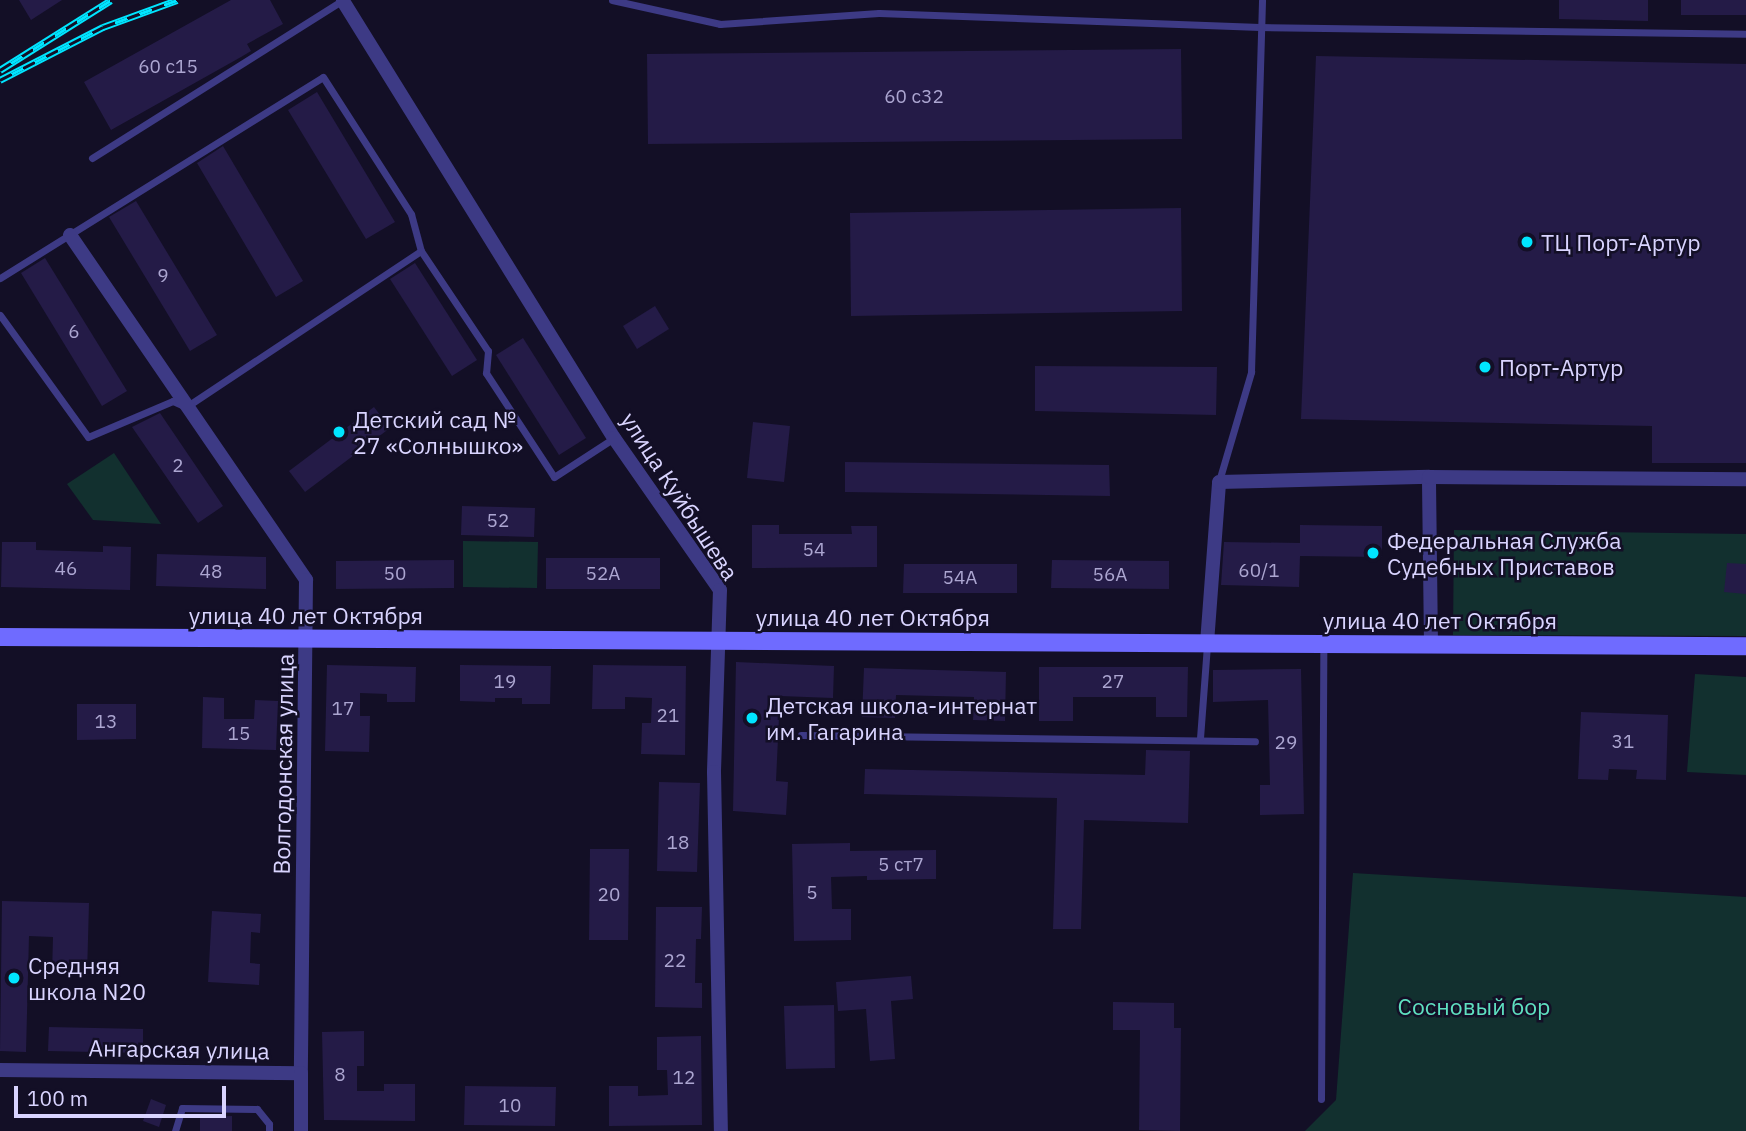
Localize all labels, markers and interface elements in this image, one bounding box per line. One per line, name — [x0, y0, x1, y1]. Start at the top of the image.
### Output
house number: 60 с15 — [138, 56, 198, 78]
house number: 60 с32 — [884, 86, 944, 108]
place label: ТЦ Порт-Артур — [1541, 228, 1701, 256]
marker: ТЦ Порт-Артур — [1519, 234, 1535, 250]
house number: 9 — [157, 265, 169, 287]
house number: 6 — [68, 321, 80, 343]
place label: Порт-Артур — [1499, 353, 1623, 381]
marker: Порт-Артур — [1477, 359, 1493, 375]
place label: Детский сад № 27 «Солнышко» — [353, 405, 523, 459]
street label: улица Куйбышева — [615, 407, 745, 585]
marker: Детский сад № 27 «Солнышко» — [331, 424, 347, 440]
house number: 2 — [172, 455, 184, 477]
house number: 52 — [487, 510, 509, 532]
place label: Федеральная Служба Судебных Приставов — [1387, 526, 1621, 580]
house number: 54 — [803, 539, 825, 561]
marker: Федеральная Служба Судебных Приставов — [1365, 545, 1381, 561]
house number: 46 — [55, 558, 77, 580]
house number: 60/1 — [1238, 560, 1280, 582]
house number: 48 — [200, 561, 222, 583]
house number: 50 — [384, 563, 406, 585]
house number: 52А — [586, 563, 620, 585]
house number: 56А — [1093, 564, 1127, 586]
house number: 54А — [943, 567, 977, 589]
street label: улица 40 лет Октября — [189, 601, 423, 629]
street label: улица 40 лет Октября — [756, 603, 990, 631]
street label: улица 40 лет Октября — [1323, 606, 1557, 634]
street label: Волгодонская улица — [267, 653, 299, 875]
house number: 19 — [494, 671, 516, 693]
house number: 27 — [1102, 671, 1124, 693]
place label: Детская школа-интернат им. Гагарина — [766, 691, 1037, 745]
house number: 17 — [332, 698, 354, 720]
house number: 21 — [657, 705, 679, 727]
marker: Детская школа-интернат им. Гагарина — [744, 710, 760, 726]
house number: 13 — [95, 711, 117, 733]
house number: 15 — [228, 723, 250, 745]
house number: 31 — [1612, 731, 1634, 753]
house number: 29 — [1275, 732, 1297, 754]
house number: 18 — [667, 832, 689, 854]
house number: 5 ст7 — [878, 854, 924, 876]
house number: 5 — [806, 882, 818, 904]
house number: 20 — [598, 884, 620, 906]
house number: 22 — [664, 950, 686, 972]
place label: Средняя школа N20 — [28, 951, 146, 1005]
marker: Средняя школа N20 — [6, 970, 22, 986]
park label: Сосновый бор — [1398, 992, 1550, 1020]
street label: Ангарская улица — [88, 1034, 270, 1064]
house number: 8 — [334, 1064, 346, 1086]
house number: 12 — [673, 1067, 695, 1089]
scale bar — [18, 1072, 229, 1116]
text: 100 m — [27, 1084, 88, 1112]
house number: 10 — [499, 1095, 521, 1117]

